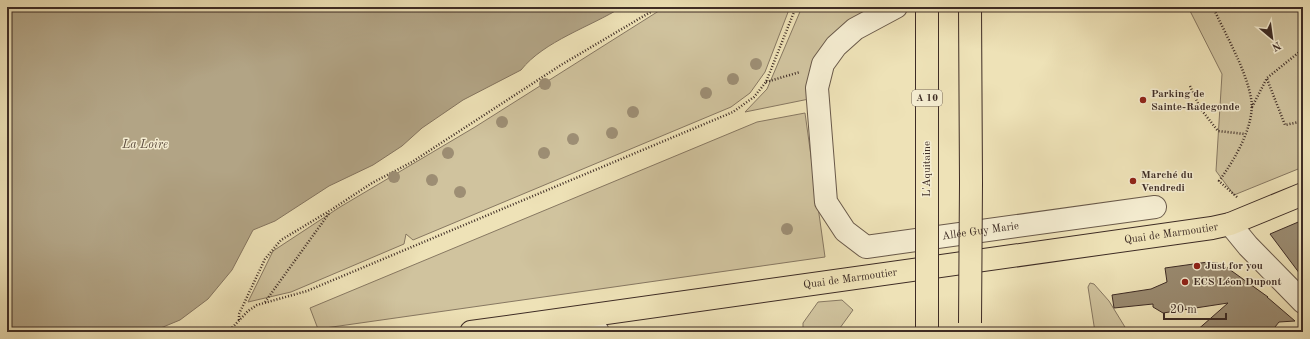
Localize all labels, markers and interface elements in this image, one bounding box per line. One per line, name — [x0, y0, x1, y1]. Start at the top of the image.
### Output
north arrow — [1252, 18, 1292, 58]
text: N — [1269, 39, 1282, 53]
place label: Parking de Sainte-Radegonde — [1151, 89, 1240, 113]
road number: A 10 — [912, 90, 942, 106]
marker: Parking de Sainte-Radegonde — [1138, 95, 1148, 105]
water label: La Loire — [121, 139, 168, 151]
street label: L'Aquitaine — [922, 141, 933, 197]
place label: Marché du Vendredi — [1141, 170, 1193, 194]
marker: Marché du Vendredi — [1128, 176, 1138, 186]
street label: Allée Guy Marie — [941, 220, 1020, 242]
street label: Quai de Marmoutier — [1123, 221, 1220, 246]
marker: Just for you — [1192, 261, 1202, 271]
place label: Just for you — [1205, 261, 1263, 272]
street label: Quai de Marmoutier — [803, 267, 898, 291]
marker: ECS Léon Dupont — [1180, 277, 1190, 287]
place label: ECS Léon Dupont — [1193, 277, 1281, 288]
scale bar — [1164, 295, 1226, 321]
text: 20 m — [1170, 304, 1197, 316]

